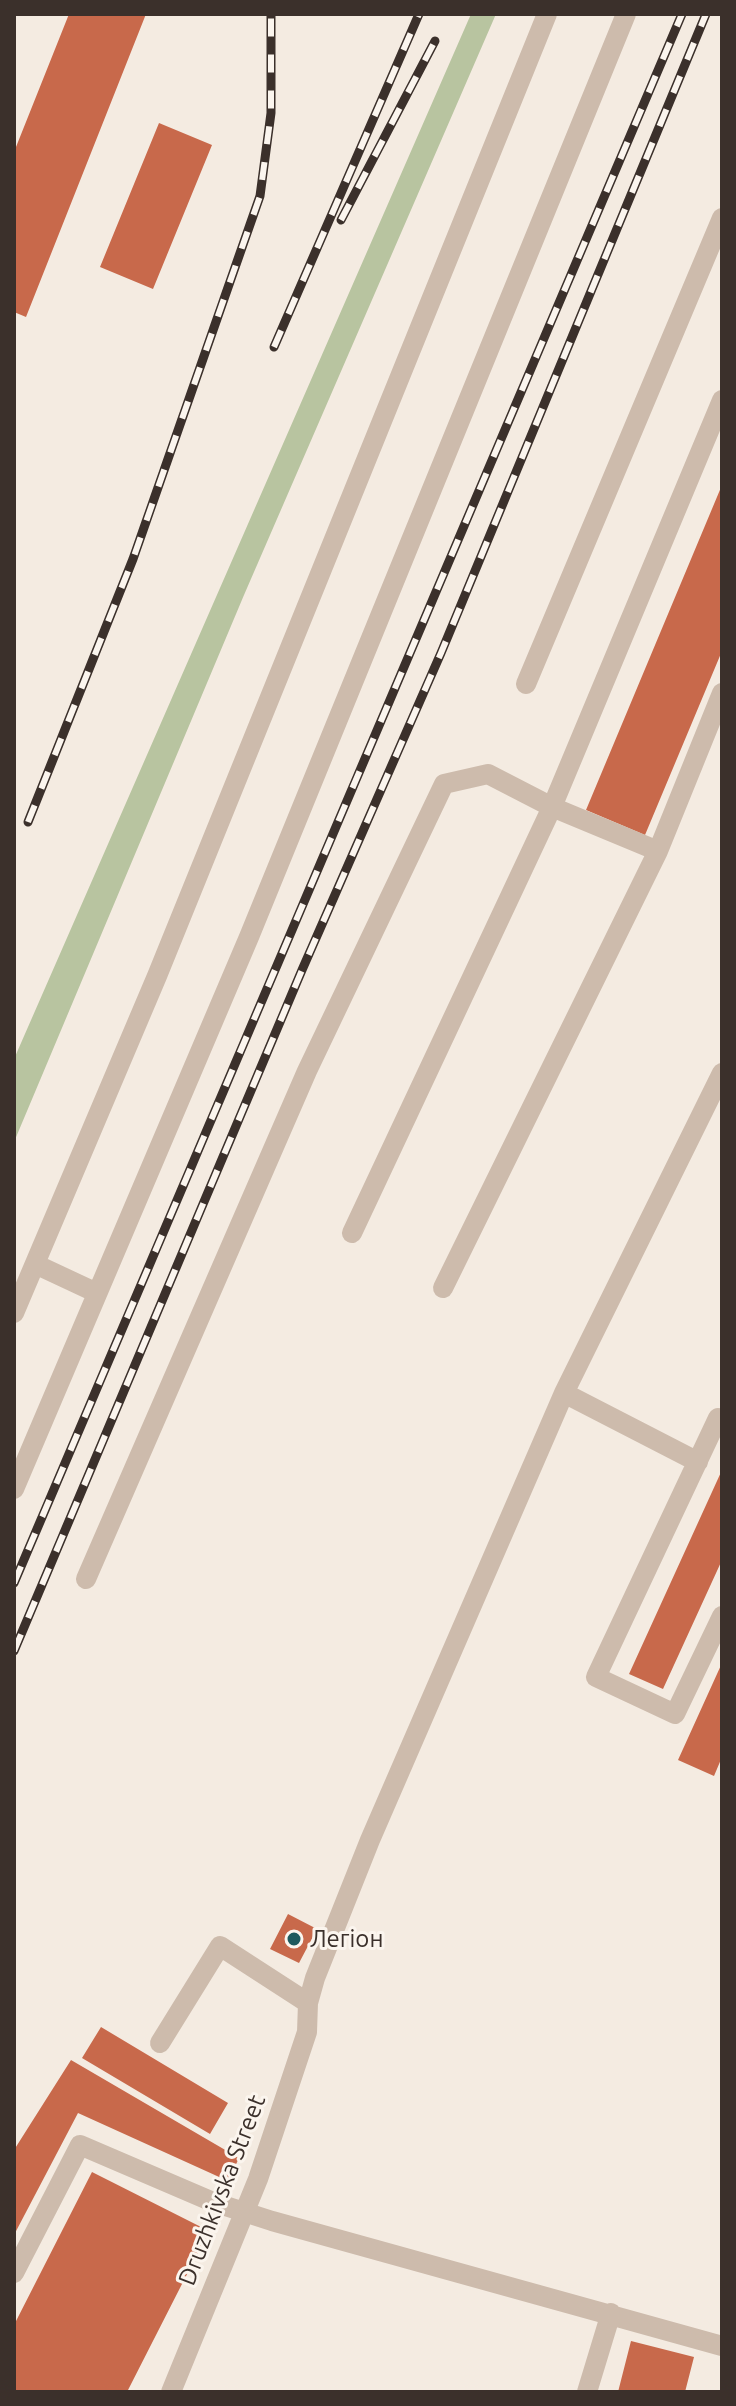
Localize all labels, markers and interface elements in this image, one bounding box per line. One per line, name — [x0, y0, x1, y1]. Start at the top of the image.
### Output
place label: Легіон — [310, 1925, 383, 1953]
marker: Легіон — [285, 1930, 303, 1948]
street label: Druzhkivska Street — [172, 2091, 272, 2289]

